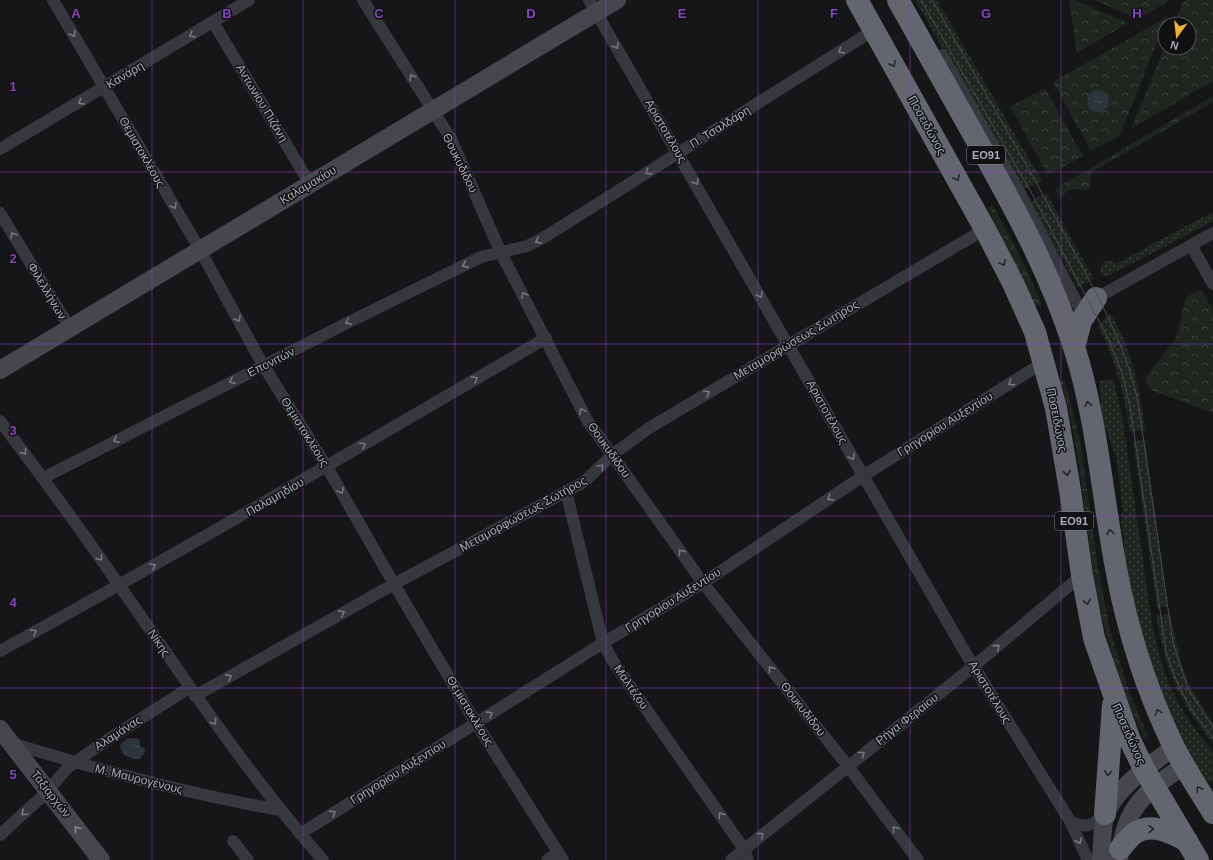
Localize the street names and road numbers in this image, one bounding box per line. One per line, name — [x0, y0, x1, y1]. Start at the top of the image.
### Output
street label: Κανάρη — [104, 58, 146, 92]
street label: Αντωνίου Πιζάνη — [233, 62, 291, 144]
street label: Ποσειδώνος — [905, 93, 949, 157]
street label: Αριστοτέλους — [642, 97, 690, 165]
street label: Π. Τσαλδάρη — [687, 103, 753, 151]
street label: Θεμιστοκλέους — [116, 114, 168, 190]
street label: Θουκυδίδου — [440, 131, 480, 195]
road number: ΕΟ91 — [967, 146, 1005, 164]
street label: Καλαμακίου — [277, 163, 339, 207]
street label: Φιλελλήνων — [25, 260, 69, 322]
street label: Μεταμορφώσεως Σωτήρος — [731, 297, 861, 383]
street label: Επονιτών — [245, 344, 297, 380]
street label: Αριστοτέλους — [804, 378, 850, 447]
street label: Ποσειδώνος — [1044, 387, 1070, 454]
street label: Γρηγορίου Αυξεντίου — [895, 389, 995, 459]
street label: Θεμιστοκλέους — [278, 395, 332, 470]
street label: Θουκυδίδου — [585, 420, 633, 480]
street label: Μεταμορφώσεως Σωτήρος — [457, 473, 589, 555]
street label: Παλαμηδίου — [244, 475, 306, 519]
road number: ΕΟ91 — [1055, 512, 1093, 530]
street label: Γρηγορίου Αυξεντίου — [623, 565, 723, 635]
street label: Νίκης — [145, 627, 173, 659]
street label: Αριστοτέλους — [966, 658, 1014, 726]
street label: Μαλτέζου — [611, 662, 651, 712]
street label: Θεμιστοκλέους — [444, 673, 497, 749]
street label: Θουκυδίδου — [778, 679, 828, 739]
street label: Ρήγα Φεραίου — [873, 690, 941, 748]
street label: Ποσειδώνος — [1109, 701, 1149, 767]
street label: Αλαμάνας — [92, 712, 144, 753]
street label: Γρηγορίου Αυξεντίου — [348, 737, 448, 807]
street label: Μ. Μαυρογένους — [94, 761, 185, 797]
street label: Ταξιαρχών — [28, 768, 74, 820]

